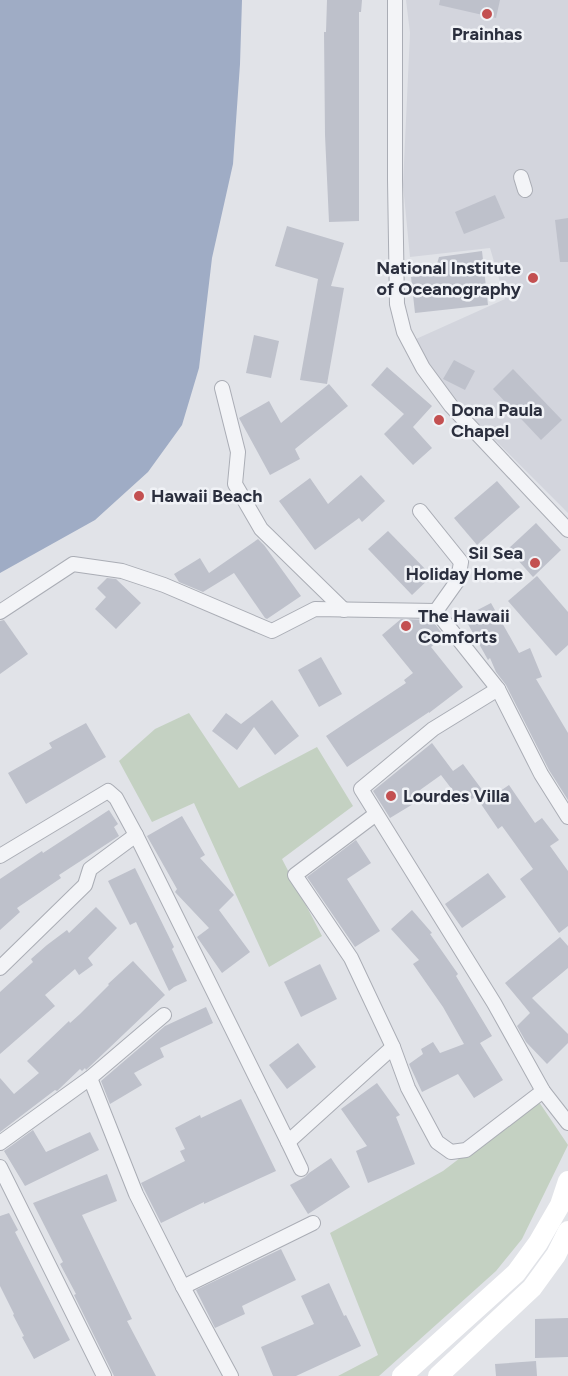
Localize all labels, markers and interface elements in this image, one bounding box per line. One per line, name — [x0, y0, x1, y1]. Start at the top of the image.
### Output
marker: Prainhas — [480, 7, 494, 21]
place label: Prainhas — [452, 23, 523, 45]
place label: National Institute of Oceanography — [376, 257, 522, 300]
marker: National Institute of Oceanography — [526, 271, 540, 285]
place label: Dona Paula Chapel — [451, 399, 543, 442]
marker: Dona Paula Chapel — [432, 413, 446, 427]
place label: Hawaii Beach — [151, 485, 263, 507]
marker: Hawaii Beach — [132, 489, 146, 503]
place label: Sil Sea Holiday Home — [406, 542, 523, 585]
marker: Sil Sea Holiday Home — [528, 556, 542, 570]
place label: The Hawaii Comforts — [418, 605, 510, 648]
marker: The Hawaii Comforts — [399, 619, 413, 633]
place label: Lourdes Villa — [403, 785, 510, 807]
marker: Lourdes Villa — [384, 789, 398, 803]

